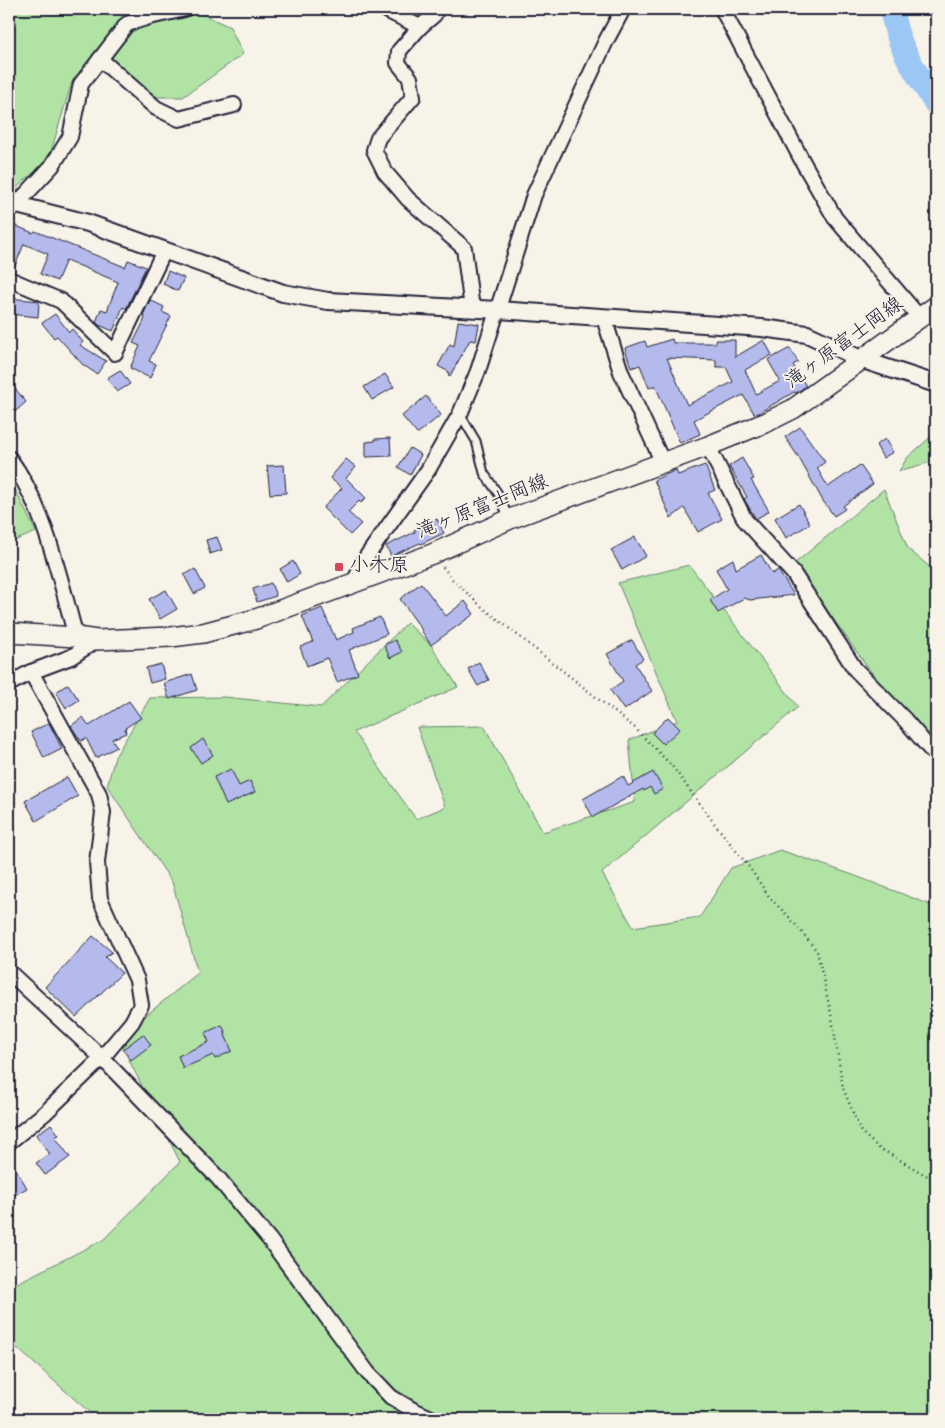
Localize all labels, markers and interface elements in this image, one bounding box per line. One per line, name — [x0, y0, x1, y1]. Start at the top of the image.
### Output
street label: 滝ヶ原富士岡線 — [780, 292, 910, 396]
street label: 滝ヶ原富士岡線 — [413, 469, 553, 547]
place label: 小木原 — [349, 553, 409, 581]
marker: 小木原 — [333, 561, 345, 573]

